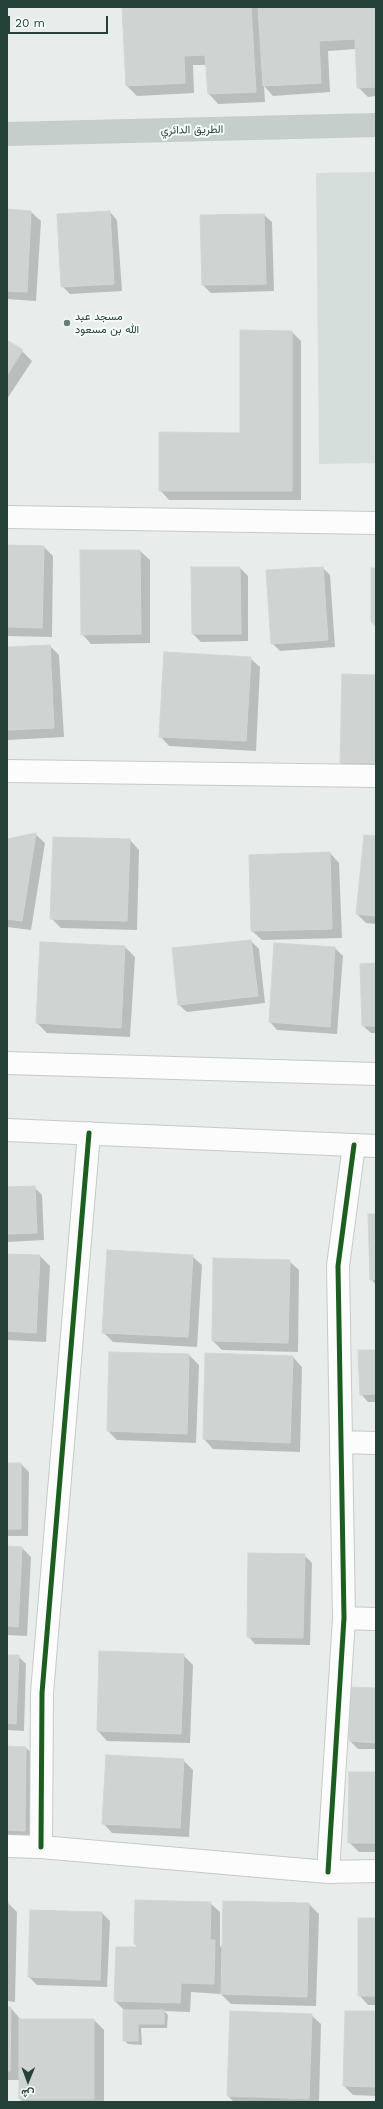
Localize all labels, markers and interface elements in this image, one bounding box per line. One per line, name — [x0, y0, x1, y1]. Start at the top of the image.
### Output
scale bar — [10, 8, 110, 34]
text: 20 m — [15, 16, 45, 30]
street label: الطريق الدائري — [161, 123, 223, 137]
place label: مسجد عبد الله بن مسعود — [75, 310, 139, 336]
marker: مسجد عبد الله بن مسعود — [62, 318, 72, 328]
north arrow — [8, 2061, 48, 2101]
text: ش — [21, 2087, 35, 2100]

